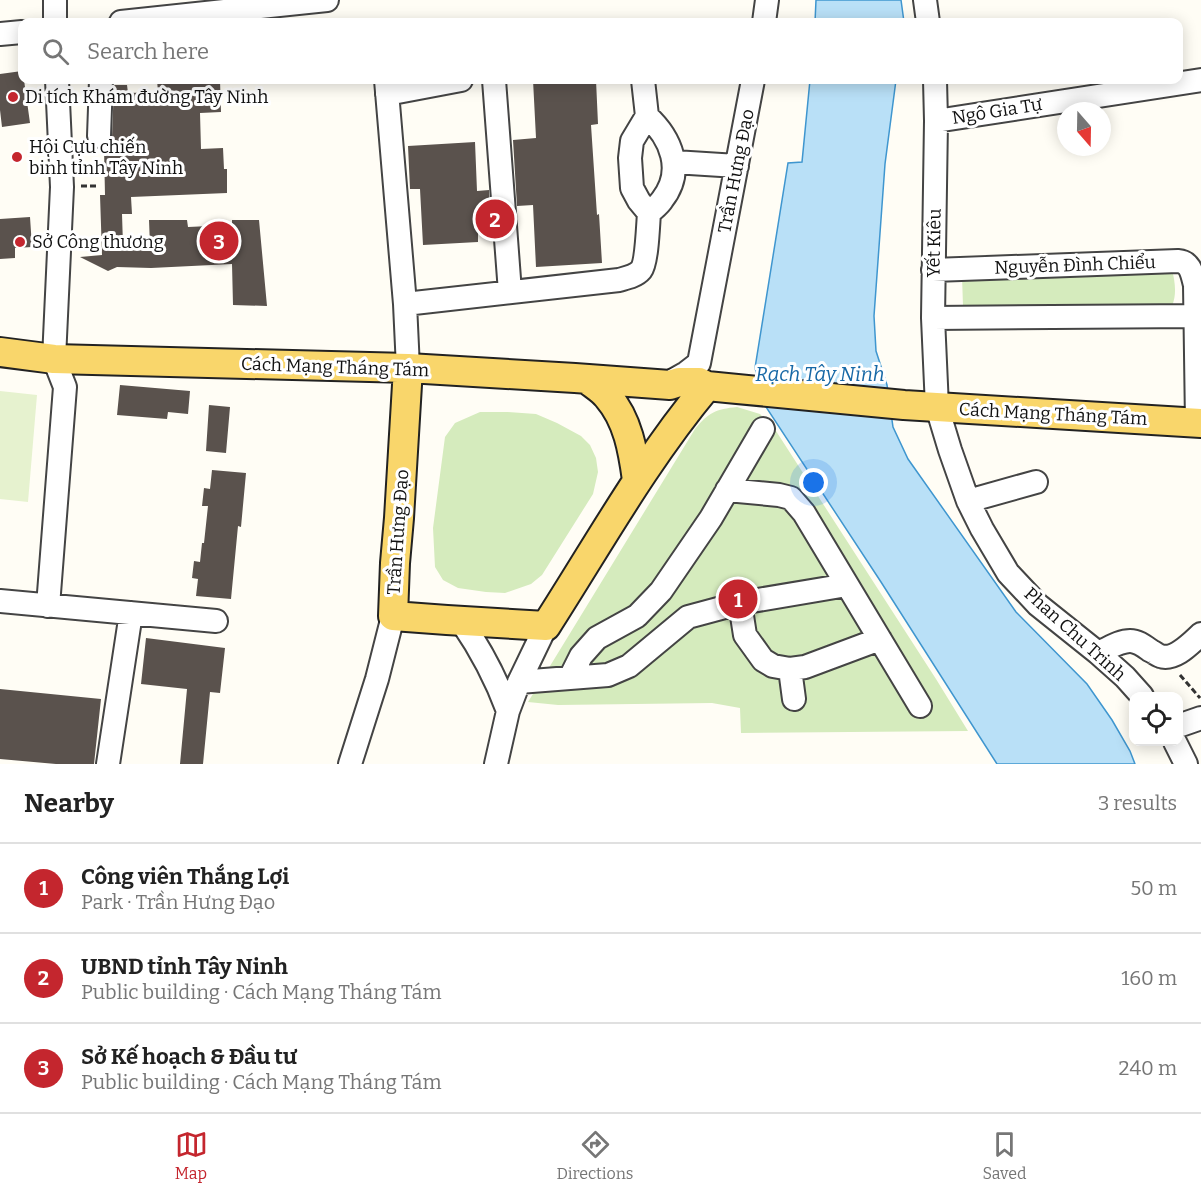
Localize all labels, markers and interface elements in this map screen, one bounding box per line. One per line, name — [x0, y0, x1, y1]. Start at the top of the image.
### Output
search box — [18, 18, 1183, 84]
icon: search — [39, 35, 72, 68]
text: Search here — [87, 38, 209, 65]
place label: Di tích Khám đường Tây Ninh — [25, 86, 268, 108]
marker: Di tích Khám đường Tây Ninh — [6, 90, 20, 104]
street label: Ngô Gia Tự — [950, 93, 1044, 129]
north arrow — [1057, 102, 1111, 156]
street label: Trần Hưng Đạo — [713, 107, 759, 235]
place label: Hội Cựu chiến binh tỉnh Tây Ninh — [29, 136, 183, 179]
marker: Hội Cựu chiến binh tỉnh Tây Ninh — [10, 150, 24, 164]
pin: 2 — [476, 196, 514, 242]
street label: Yết Kiêu — [922, 208, 946, 278]
pin: 3 — [200, 218, 238, 264]
place label: Sở Công thương — [32, 231, 164, 253]
marker: Sở Công thương — [13, 235, 27, 249]
street label: Nguyễn Đình Chiểu — [994, 251, 1156, 279]
street label: Cách Mạng Tháng Tám — [240, 353, 430, 381]
water label: Rạch Tây Ninh — [755, 362, 885, 386]
street label: Cách Mạng Tháng Tám — [958, 398, 1148, 430]
street label: Trần Hưng Đạo — [383, 468, 413, 596]
your location — [799, 468, 828, 497]
pin: 1 — [718, 576, 758, 622]
street label: Phan Chu Trinh — [1020, 583, 1130, 685]
map controls — [1129, 692, 1183, 746]
button: locate — [1129, 692, 1183, 746]
text: Nearby — [24, 788, 114, 819]
text: 3 results — [1098, 791, 1177, 815]
text: Công viên Thắng Lợi — [81, 863, 289, 890]
text: 1 — [39, 876, 48, 900]
text: 50 m — [1130, 876, 1177, 900]
text: Park · Trần Hưng Đạo — [81, 890, 275, 914]
text: UBND tỉnh Tây Ninh — [81, 953, 288, 980]
text: 2 — [38, 966, 49, 990]
text: 160 m — [1121, 966, 1177, 990]
text: Public building · Cách Mạng Tháng Tám — [81, 980, 442, 1004]
text: Sở Kế hoạch & Đầu tư — [81, 1043, 297, 1070]
text: 3 — [38, 1056, 49, 1080]
text: 240 m — [1119, 1056, 1177, 1080]
text: Public building · Cách Mạng Tháng Tám — [81, 1070, 442, 1094]
tab: Map — [175, 1128, 208, 1183]
tab: Directions — [557, 1128, 634, 1183]
tab: Saved — [983, 1128, 1026, 1183]

